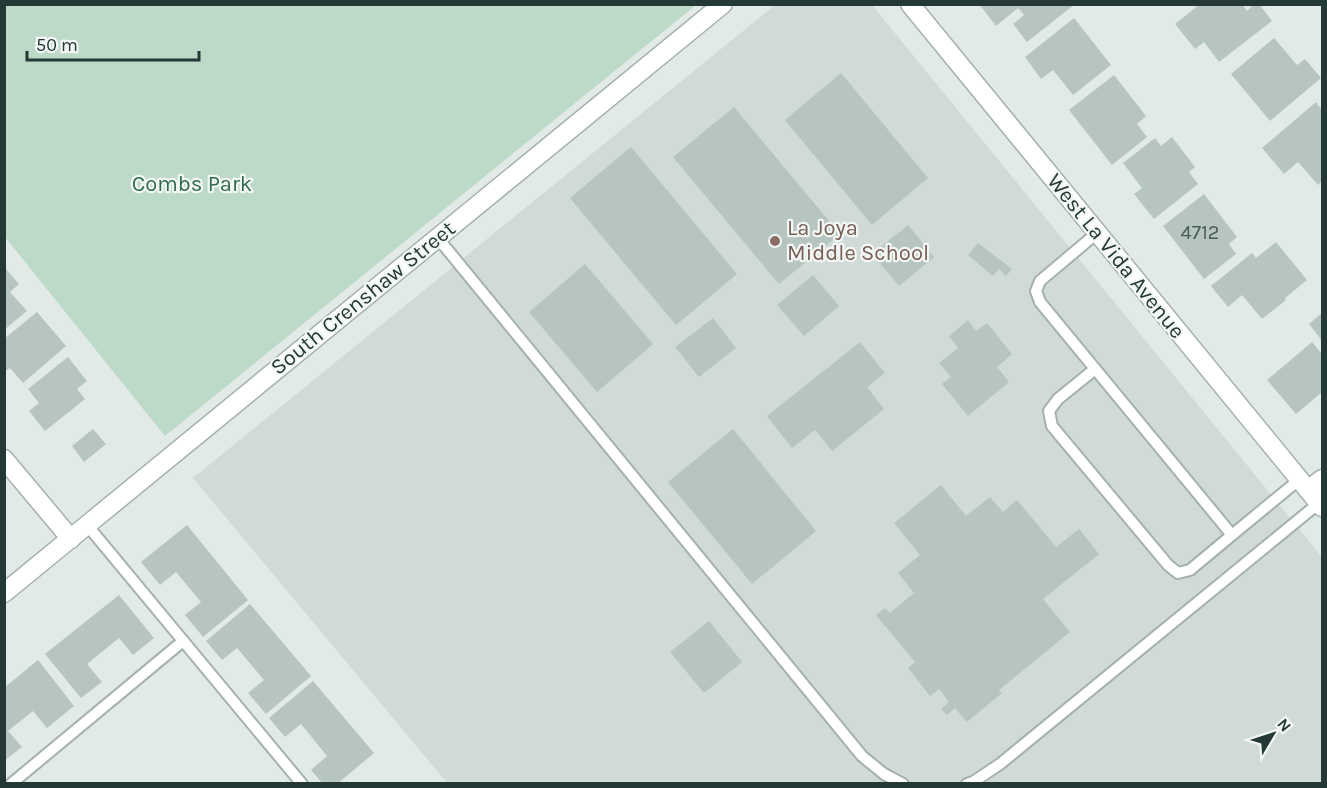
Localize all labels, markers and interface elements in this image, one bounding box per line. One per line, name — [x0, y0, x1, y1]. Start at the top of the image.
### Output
scale bar — [27, 24, 200, 62]
text: 50 m — [36, 34, 78, 56]
street label: West La Vida Avenue — [1041, 168, 1191, 344]
park label: Combs Park — [132, 171, 252, 197]
place label: La Joya Middle School — [787, 215, 929, 266]
street label: South Crenshaw Street — [265, 216, 461, 380]
house number: 4712 — [1181, 221, 1219, 244]
marker: La Joya Middle School — [768, 234, 782, 248]
north arrow — [1243, 704, 1303, 764]
text: N — [1273, 714, 1295, 735]

